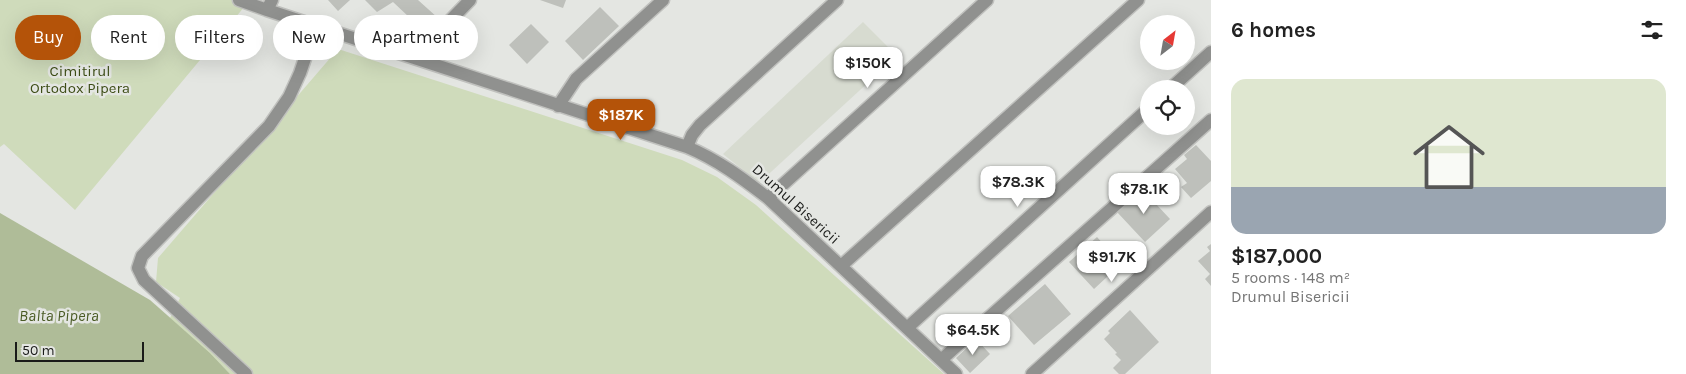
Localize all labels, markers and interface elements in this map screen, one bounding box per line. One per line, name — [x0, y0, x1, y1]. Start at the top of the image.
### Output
chip: Buy — [15, 15, 81, 60]
chip: Rent — [91, 15, 165, 60]
chip: Filters — [175, 15, 263, 60]
chip: New — [273, 15, 344, 60]
chip: Apartment — [354, 15, 478, 60]
north arrow — [1140, 15, 1195, 70]
map controls — [1140, 15, 1195, 135]
icon: filters — [1638, 16, 1666, 44]
text: 6 homes — [1231, 18, 1316, 42]
pin: $150K — [833, 46, 903, 89]
text: $150K — [845, 53, 891, 72]
park label: Cimitirul Ortodox Pipera — [30, 62, 130, 97]
button: locate — [1140, 80, 1195, 135]
pin: $187K — [586, 98, 656, 141]
text: $187K — [598, 105, 644, 124]
icon: home — [1404, 112, 1494, 202]
street label: Drumul Bisericii — [749, 160, 843, 248]
pin: $78.3K — [977, 166, 1059, 208]
text: $78.3K — [991, 172, 1045, 191]
pin: $78.1K — [1103, 172, 1185, 215]
text: $78.1K — [1120, 179, 1168, 198]
pin: $91.7K — [1071, 240, 1153, 283]
text: $187,000 — [1231, 244, 1322, 268]
text: $91.7K — [1088, 247, 1136, 266]
text: 5 rooms · 148 m² — [1231, 268, 1350, 287]
text: Drumul Bisericii — [1231, 287, 1350, 306]
water label: Balta Pipera — [19, 306, 99, 325]
pin: $64.5K — [932, 314, 1014, 356]
text: $64.5K — [946, 320, 1000, 339]
scale bar — [15, 339, 144, 362]
text: 50 m — [22, 342, 55, 359]

